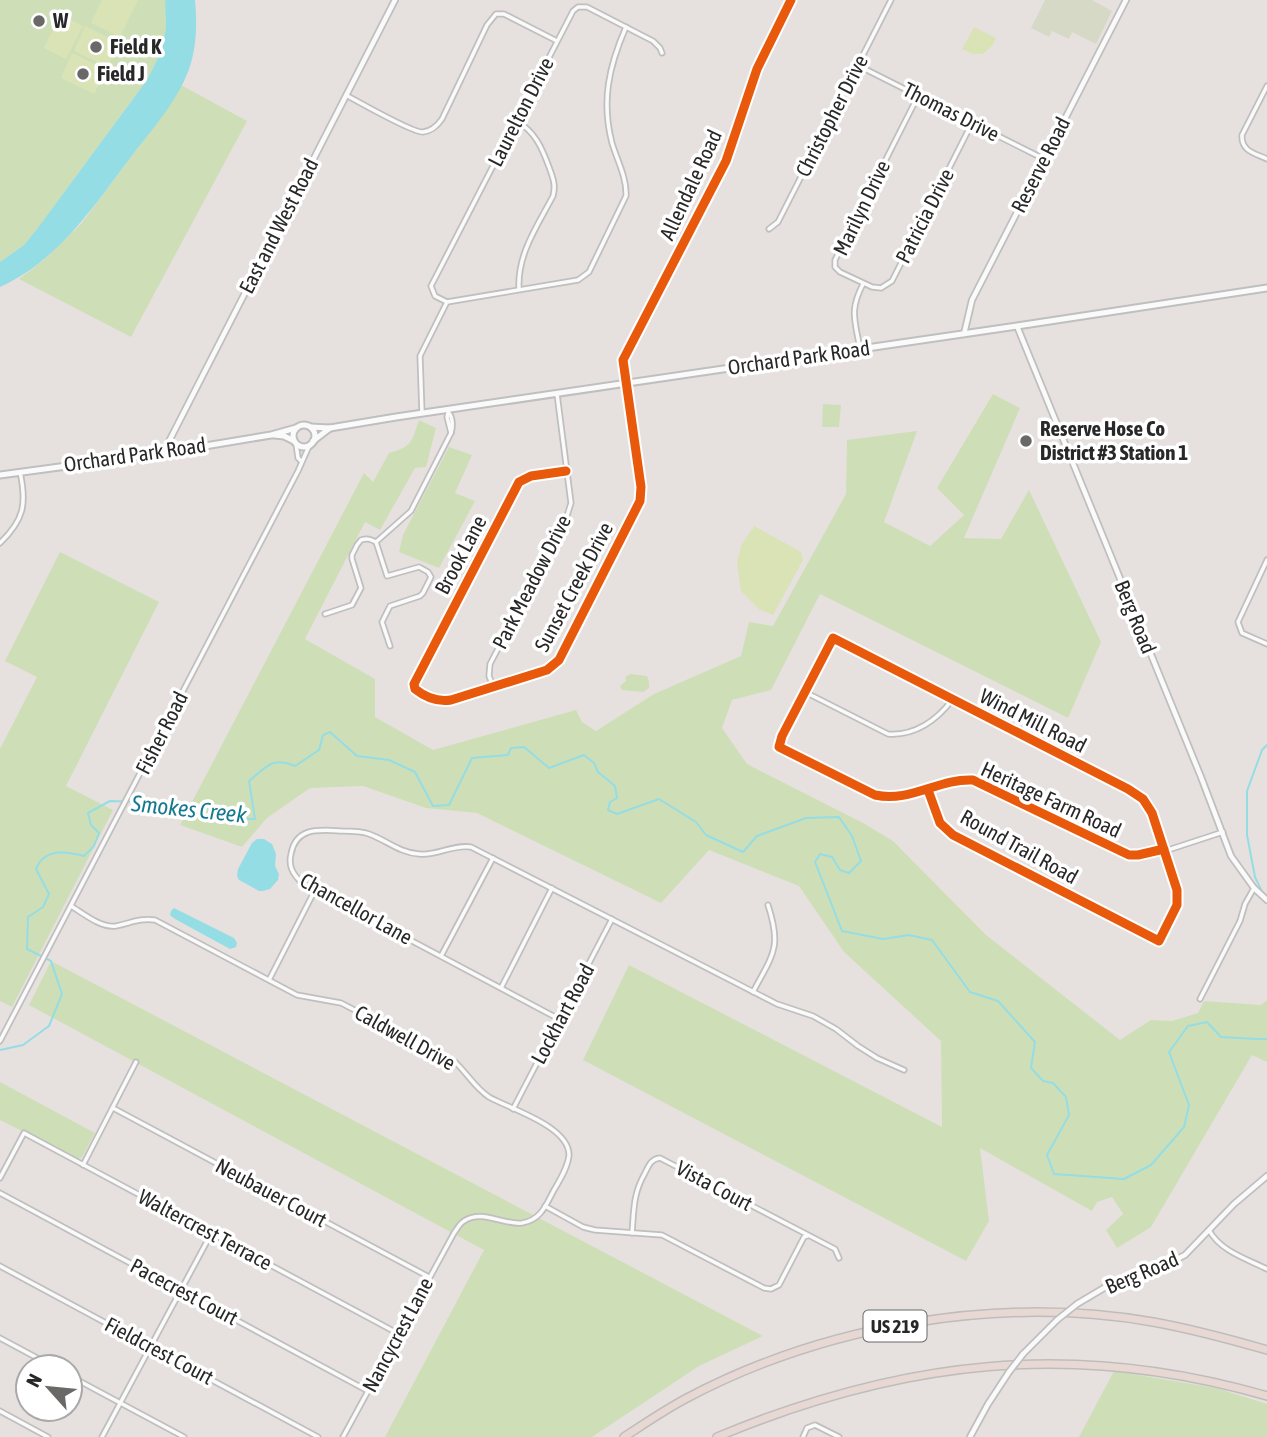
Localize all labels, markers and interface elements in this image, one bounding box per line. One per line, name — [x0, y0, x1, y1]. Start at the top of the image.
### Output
place label: W — [52, 8, 69, 32]
marker: W — [31, 13, 47, 29]
place label: Field K — [110, 34, 162, 58]
marker: Field K — [88, 39, 104, 55]
street label: Christopher Drive — [790, 51, 872, 180]
street label: Laurelton Drive — [482, 53, 558, 170]
place label: Field J — [97, 61, 145, 85]
marker: Field J — [75, 66, 91, 82]
street label: Thomas Drive — [899, 77, 1004, 146]
street label: Reserve Road — [1006, 113, 1074, 216]
street label: Allendale Road — [654, 126, 726, 243]
street label: East and West Road — [234, 154, 322, 297]
street label: Marilyn Drive — [828, 156, 894, 259]
street label: Patricia Drive — [890, 164, 958, 267]
street label: Orchard Park Road — [726, 335, 871, 379]
place label: Reserve Hose Co District #3 Station 1 — [1040, 416, 1188, 464]
street label: Orchard Park Road — [62, 432, 207, 476]
marker: Reserve Hose Co District #3 Station 1 — [1018, 433, 1034, 449]
street label: Brook Lane — [429, 511, 491, 598]
street label: Park Meadow Drive — [487, 511, 575, 653]
street label: Sunset Creek Drive — [529, 518, 617, 655]
street label: Berg Road — [1110, 576, 1161, 657]
street label: Wind Mill Road — [976, 683, 1091, 757]
street label: Fisher Road — [130, 687, 192, 778]
street label: Heritage Farm Road — [978, 756, 1125, 842]
water label: Smokes Creek — [129, 790, 249, 828]
street label: Round Trail Road — [957, 804, 1082, 888]
street label: Chancellor Lane — [296, 867, 417, 949]
street label: Lockhart Road — [526, 959, 599, 1068]
street label: Caldwell Drive — [351, 1000, 460, 1075]
street label: Neubauer Court — [212, 1153, 331, 1231]
street label: Vista Court — [672, 1155, 757, 1215]
street label: Waltercrest Terrace — [135, 1184, 276, 1274]
street label: Berg Road — [1101, 1246, 1182, 1298]
street label: Pacecrest Court — [127, 1253, 242, 1329]
street label: Nancycrest Lane — [357, 1273, 437, 1396]
road number: US 219 — [864, 1310, 926, 1342]
street label: Fieldcrest Court — [101, 1311, 218, 1389]
north arrow — [14, 1353, 84, 1423]
text: N — [22, 1370, 46, 1390]

